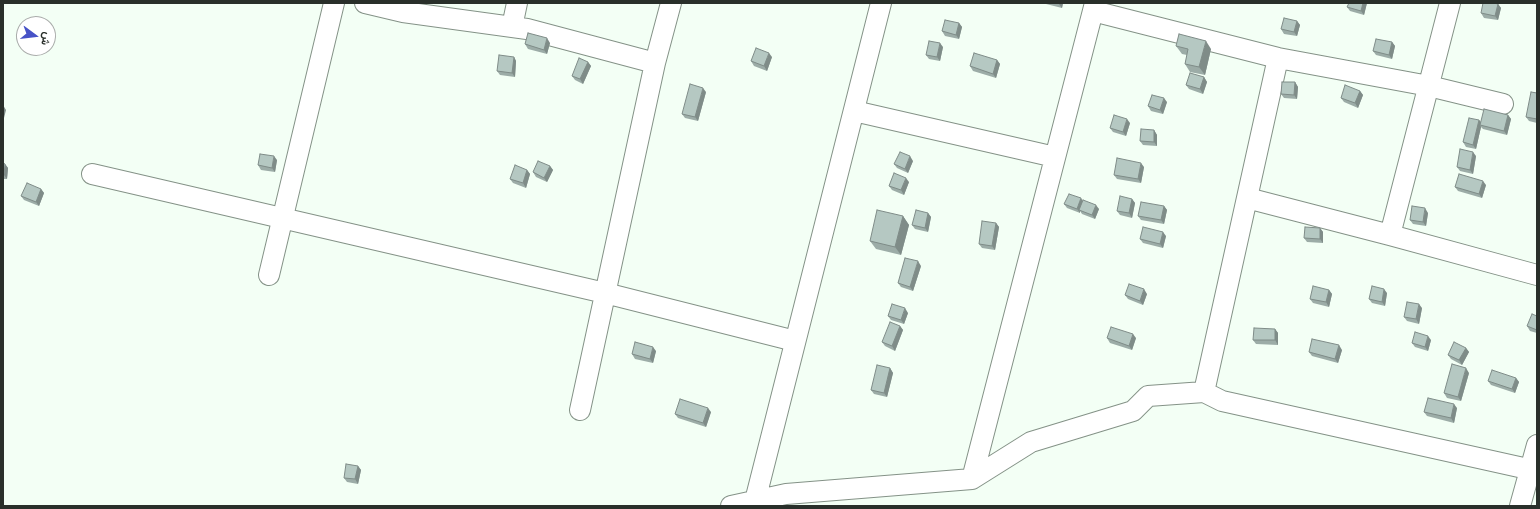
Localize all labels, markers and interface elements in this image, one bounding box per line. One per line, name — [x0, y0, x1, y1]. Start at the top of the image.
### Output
north arrow — [16, 16, 56, 56]
text: ش — [39, 31, 55, 47]

